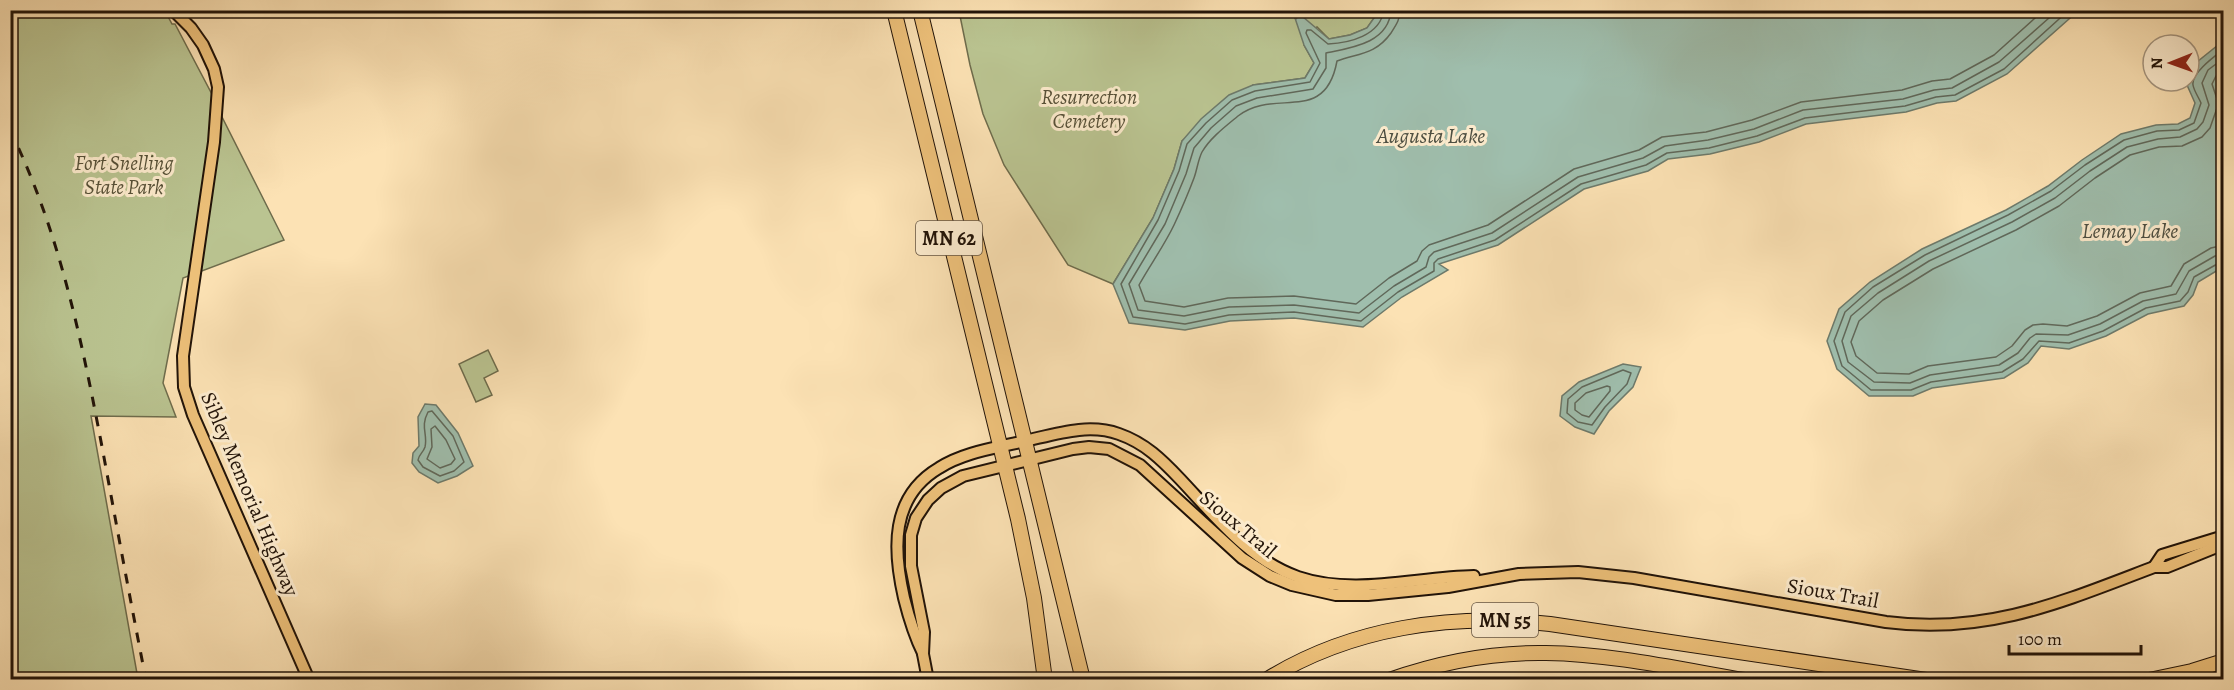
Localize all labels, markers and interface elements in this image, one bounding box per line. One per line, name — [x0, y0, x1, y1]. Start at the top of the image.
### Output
north arrow — [2141, 33, 2201, 93]
text: N — [2146, 57, 2168, 69]
park label: Resurrection Cemetery — [1041, 83, 1137, 135]
water label: Augusta Lake — [1376, 121, 1485, 151]
park label: Fort Snelling State Park — [75, 149, 174, 201]
water label: Lemay Lake — [2082, 216, 2178, 246]
road number: MN 62 — [916, 221, 982, 255]
street label: Sibley Memorial Highway — [194, 388, 306, 601]
street label: Sioux Trail — [1194, 484, 1282, 564]
street label: Sioux Trail — [1785, 571, 1881, 615]
road number: MN 55 — [1472, 603, 1538, 637]
scale bar — [2009, 618, 2141, 656]
text: 100 m — [2018, 627, 2062, 651]

